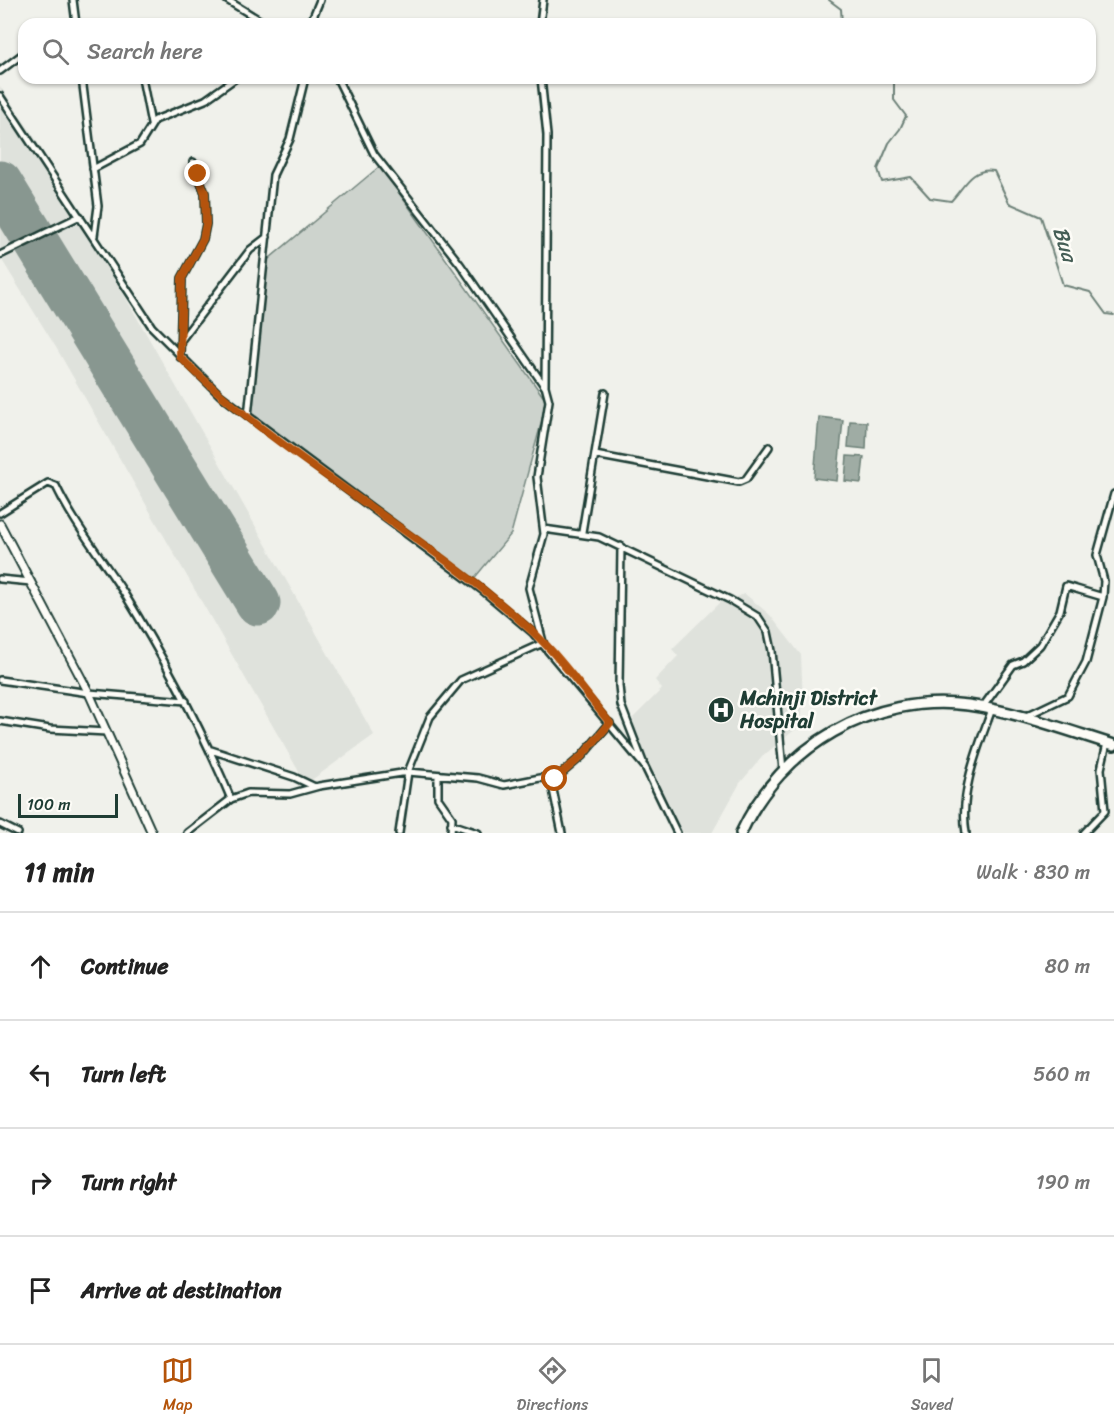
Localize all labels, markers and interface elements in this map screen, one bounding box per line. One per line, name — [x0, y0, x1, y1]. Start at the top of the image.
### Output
search box — [18, 18, 1096, 84]
text: Search here — [87, 32, 203, 71]
icon: search — [39, 35, 72, 68]
route end — [184, 160, 210, 186]
water label: Bua — [1042, 221, 1089, 269]
place label: Mchinji District Hospital — [739, 681, 879, 739]
hospital icon: Mchinji District Hospital — [706, 695, 736, 725]
route start — [541, 765, 567, 791]
text: 100 m — [27, 790, 71, 819]
scale bar — [18, 791, 118, 818]
text: 11 min — [24, 849, 94, 895]
text: Walk · 830 m — [976, 855, 1090, 890]
text: Continue — [81, 947, 169, 986]
text: 80 m — [1045, 949, 1090, 984]
icon: ahead — [24, 950, 57, 983]
text: Turn left — [81, 1055, 166, 1094]
text: 560 m — [1033, 1057, 1090, 1092]
icon: left — [24, 1058, 57, 1091]
text: Turn right — [81, 1163, 176, 1202]
text: 190 m — [1036, 1165, 1090, 1200]
icon: right — [24, 1166, 57, 1199]
text: Arrive at destination — [81, 1271, 282, 1310]
icon: arrive — [24, 1274, 57, 1307]
tab: Map — [161, 1354, 194, 1419]
tab: Directions — [517, 1354, 588, 1419]
tab: Saved — [911, 1354, 953, 1419]

